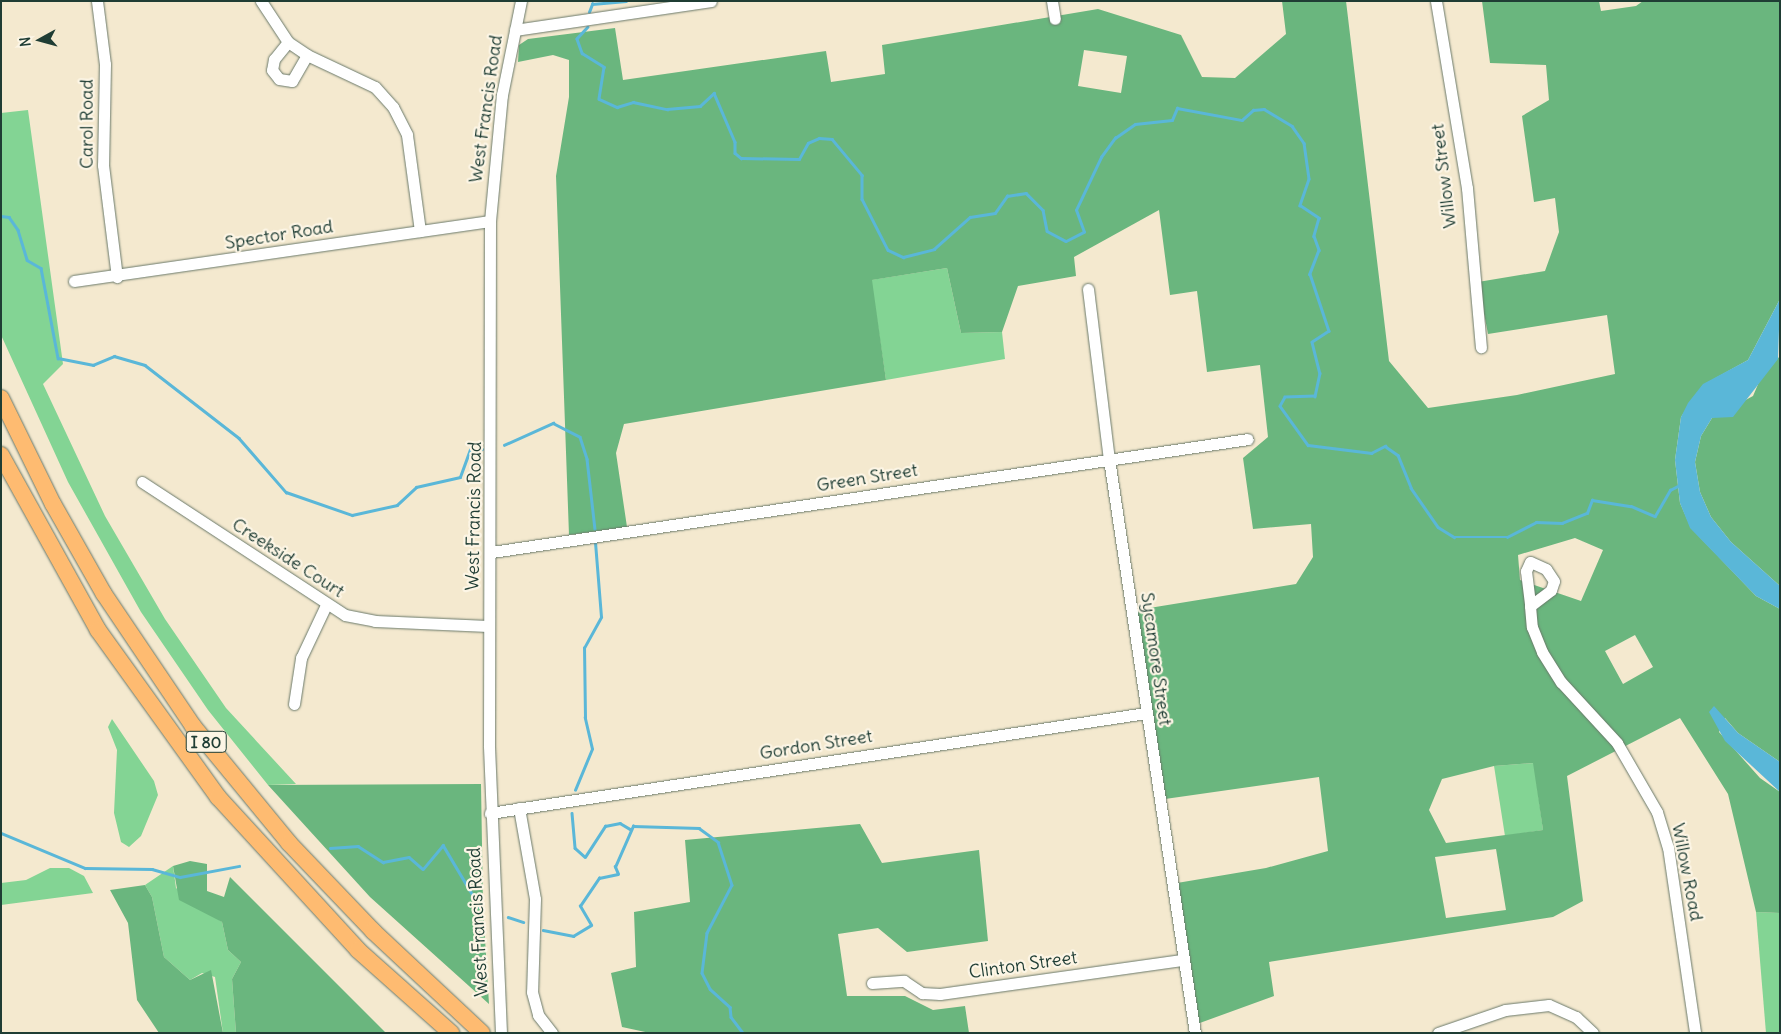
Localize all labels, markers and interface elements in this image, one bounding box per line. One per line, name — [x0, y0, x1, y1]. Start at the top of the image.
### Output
north arrow — [15, 15, 65, 65]
street label: West Francis Road — [465, 34, 507, 184]
text: N — [16, 36, 35, 48]
street label: Carol Road — [76, 79, 98, 169]
street label: Willow Street — [1427, 123, 1461, 229]
street label: Spector Road — [223, 216, 335, 254]
street label: West Francis Road — [462, 441, 486, 591]
street label: Green Street — [815, 459, 919, 497]
street label: Creekside Court — [228, 514, 348, 602]
street label: Sycamore Street — [1136, 591, 1176, 727]
street label: Gordon Street — [758, 725, 874, 765]
road number: I 80 — [185, 729, 227, 756]
street label: Willow Road — [1667, 821, 1707, 923]
street label: West Francis Road — [463, 847, 493, 997]
street label: Clinton Street — [967, 947, 1079, 983]

